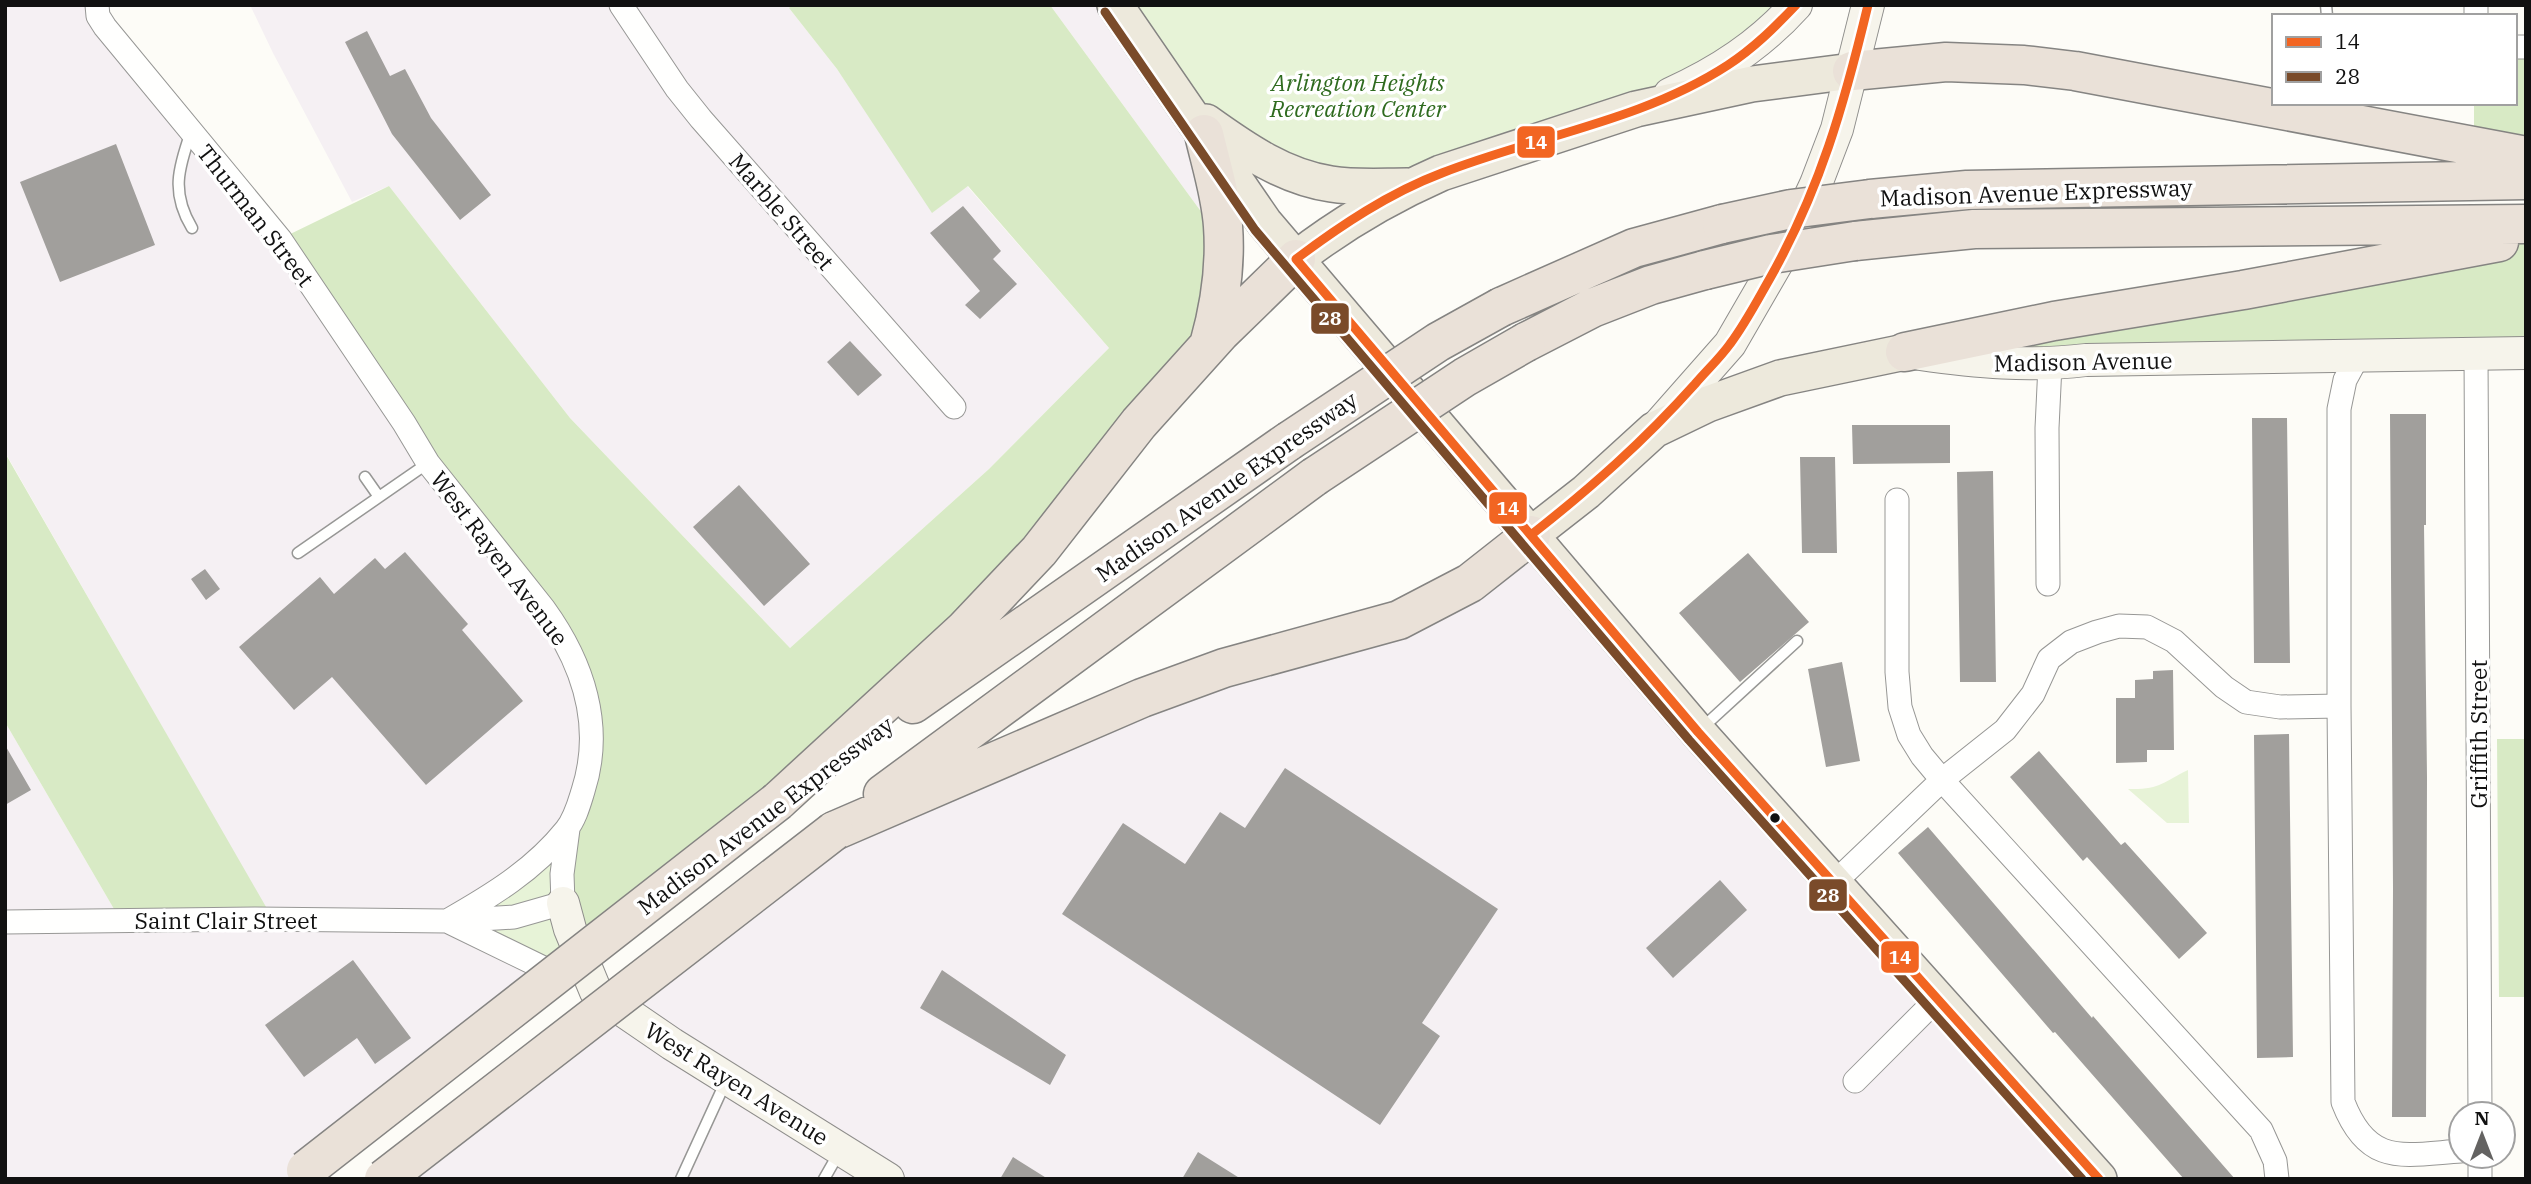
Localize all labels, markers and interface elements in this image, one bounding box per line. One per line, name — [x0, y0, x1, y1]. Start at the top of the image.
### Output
legend — [2272, 14, 2517, 105]
text: 14 — [2335, 27, 2360, 55]
text: 28 — [2335, 62, 2360, 90]
park label: Arlington Heights Recreation Center — [1269, 67, 1447, 123]
line badge: 14 — [1516, 125, 1556, 159]
text: 14 — [1525, 130, 1547, 154]
street label: Thurman Street — [191, 138, 321, 292]
street label: Marble Street — [723, 146, 841, 276]
street label: Madison Avenue Expressway — [1879, 172, 2194, 212]
line badge: 28 — [1310, 302, 1350, 335]
text: 28 — [1319, 306, 1341, 330]
street label: Madison Avenue — [1993, 344, 2173, 378]
street label: Madison Avenue Expressway — [1089, 384, 1363, 588]
street label: West Rayen Avenue — [424, 465, 576, 651]
line badge: 14 — [1488, 491, 1528, 525]
text: 14 — [1497, 496, 1519, 520]
street label: Griffith Street — [2463, 660, 2493, 808]
street label: Madison Avenue Expressway — [631, 708, 900, 921]
unlabelled marker — [1768, 811, 1782, 825]
line badge: 28 — [1808, 878, 1848, 912]
text: 28 — [1817, 883, 1839, 907]
street label: Saint Clair Street — [134, 905, 318, 935]
line badge: 14 — [1880, 940, 1920, 974]
text: 14 — [1889, 945, 1911, 969]
street label: West Rayen Avenue — [640, 1014, 834, 1152]
north arrow — [2447, 1100, 2517, 1170]
text: N — [2474, 1106, 2490, 1130]

